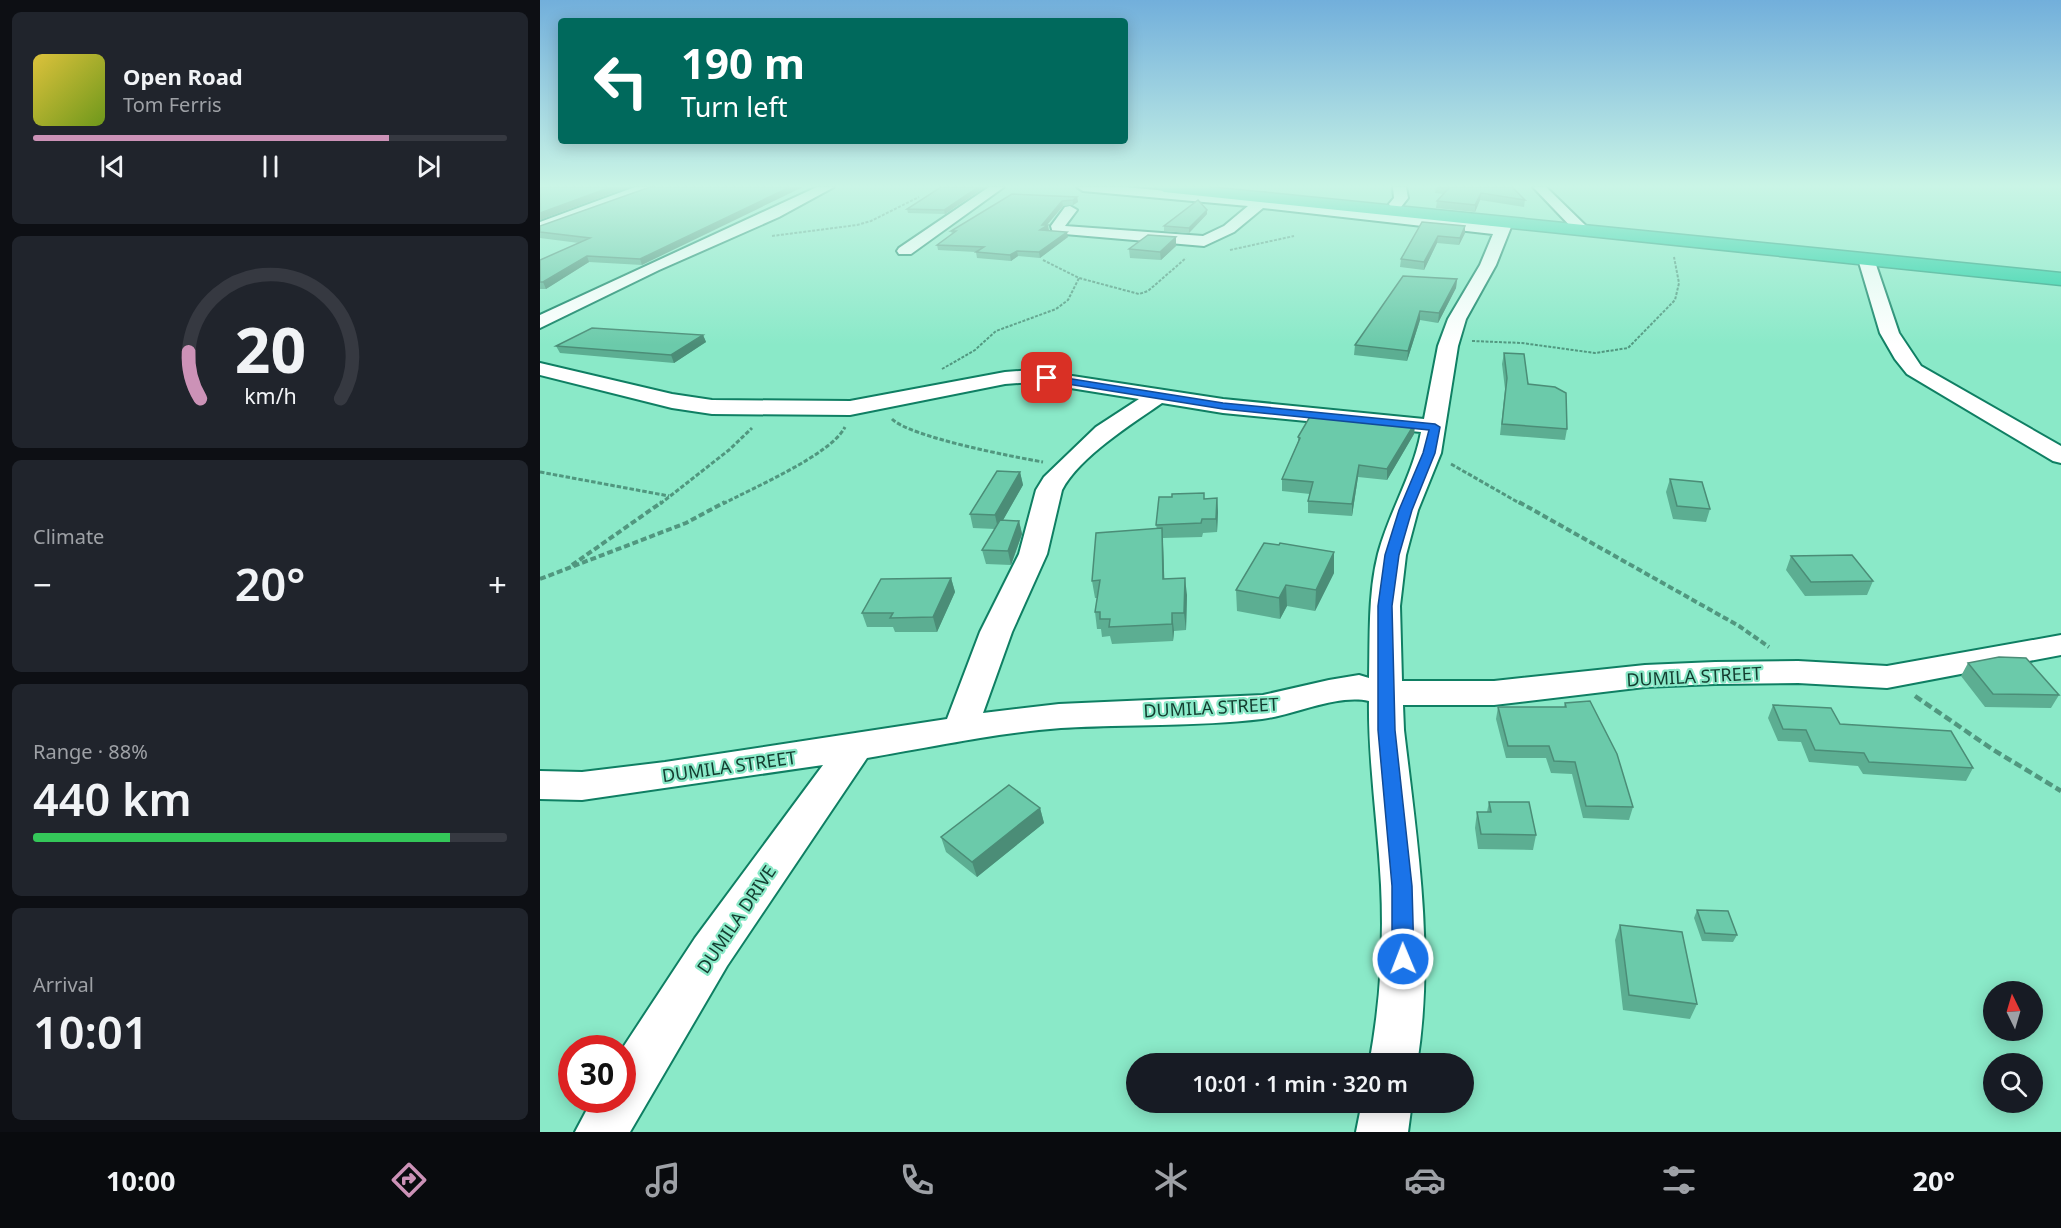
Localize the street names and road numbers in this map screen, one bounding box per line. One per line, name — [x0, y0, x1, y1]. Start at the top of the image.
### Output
street label: DUMILA STREET — [1626, 660, 1762, 692]
street label: DUMILA STREET — [1143, 691, 1279, 723]
street label: DUMILA STREET — [660, 745, 798, 787]
street label: DUMILA DRIVE — [691, 860, 781, 978]

